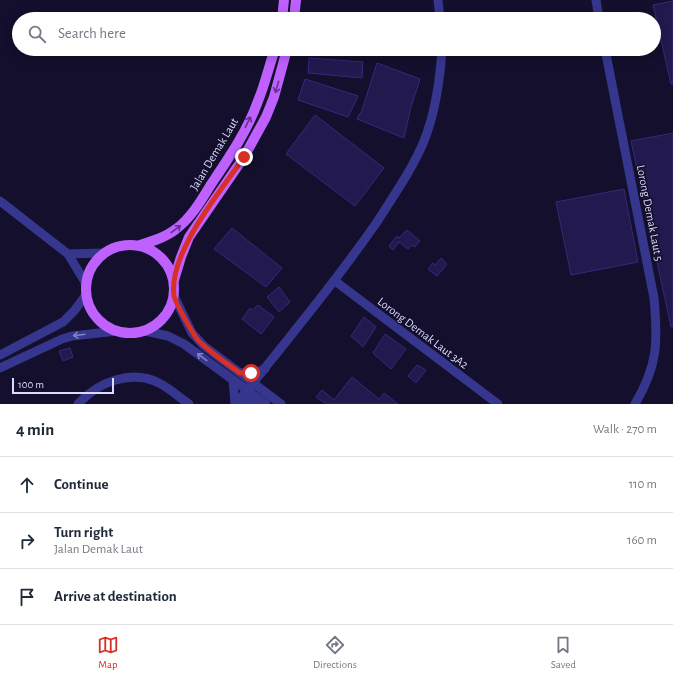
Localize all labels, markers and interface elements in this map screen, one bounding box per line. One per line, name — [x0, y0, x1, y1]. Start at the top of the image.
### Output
search box — [12, 12, 661, 56]
icon: search — [26, 23, 48, 45]
text: Search here — [58, 26, 126, 41]
one-way arrow — [273, 80, 280, 93]
street label: Jalan Demak Laut — [188, 116, 240, 192]
one-way arrow — [245, 117, 252, 129]
route end — [235, 148, 253, 166]
street label: Lorong Demak Laut 5 — [635, 164, 665, 262]
one-way arrow — [170, 225, 181, 233]
street label: Lorong Demak Laut 3A2 — [375, 295, 471, 371]
one-way arrow — [72, 331, 85, 339]
one-way arrow — [197, 353, 208, 361]
route start — [242, 364, 260, 382]
scale bar — [12, 376, 114, 395]
text: 100 m — [18, 379, 44, 390]
text: 4 min — [16, 421, 54, 438]
text: Walk · 270 m — [593, 423, 657, 436]
icon: ahead — [16, 474, 38, 496]
text: Continue — [54, 477, 109, 492]
text: 110 m — [629, 478, 657, 491]
text: Turn right — [54, 525, 113, 540]
icon: right — [16, 530, 38, 552]
text: 160 m — [627, 534, 657, 547]
text: Jalan Demak Laut — [54, 543, 143, 556]
icon: arrive — [16, 586, 38, 608]
text: Arrive at destination — [54, 589, 177, 604]
tab: Map — [97, 634, 119, 671]
tab: Directions — [313, 634, 357, 671]
tab: Saved — [551, 634, 576, 671]

